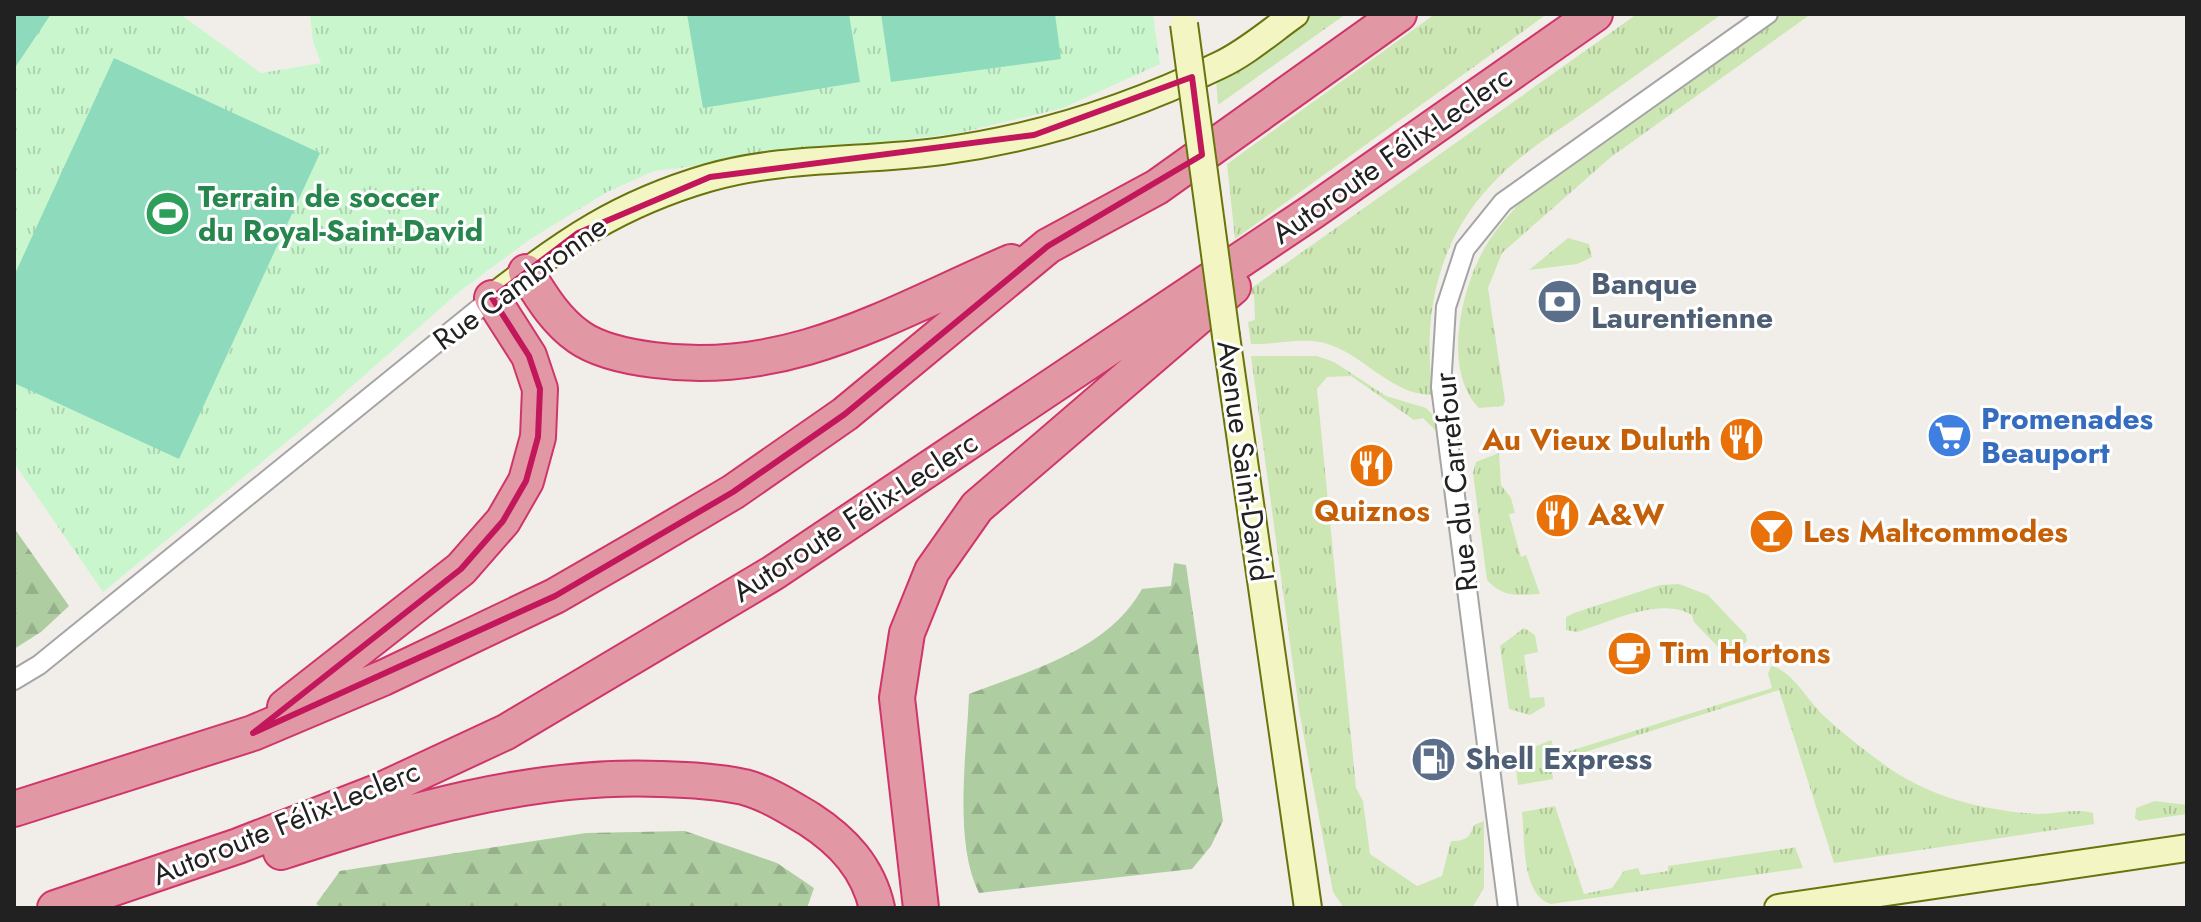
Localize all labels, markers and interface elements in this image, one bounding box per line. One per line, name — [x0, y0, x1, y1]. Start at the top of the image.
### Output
street label: Autoroute Félix-Leclerc — [1263, 55, 1521, 254]
place label: Terrain de soccer du Royal-Saint-David — [198, 175, 483, 252]
sports icon: Terrain de soccer du Royal-Saint-David — [143, 190, 191, 238]
street label: Rue Cambronne — [424, 205, 616, 360]
place label: Banque Laurentienne — [1591, 262, 1773, 339]
bank icon: Banque Laurentienne — [1536, 277, 1584, 325]
street label: Avenue Saint-David — [1206, 338, 1283, 584]
street label: Rue du Carrefour — [1423, 370, 1488, 594]
place label: Promenades Beauport — [1981, 397, 2153, 474]
supermarket icon: Promenades Beauport — [1926, 412, 1974, 460]
restaurant icon: Au Vieux Duluth — [1718, 416, 1766, 464]
place label: Au Vieux Duluth — [1481, 418, 1711, 461]
street label: Autoroute Félix-Leclerc — [723, 421, 986, 612]
restaurant icon: Quiznos — [1348, 441, 1396, 489]
place label: Quiznos — [1314, 489, 1430, 532]
restaurant icon: A&W — [1533, 491, 1581, 539]
place label: A&W — [1587, 493, 1665, 536]
bar icon: Les Maltcommodes — [1748, 508, 1796, 556]
place label: Les Maltcommodes — [1803, 510, 2068, 553]
cafe icon: Tim Hortons — [1605, 629, 1653, 677]
place label: Tim Hortons — [1660, 631, 1831, 674]
fuel station icon: Shell Express — [1410, 735, 1458, 783]
place label: Shell Express — [1465, 737, 1652, 780]
street label: Autoroute Félix-Leclerc — [146, 749, 426, 896]

